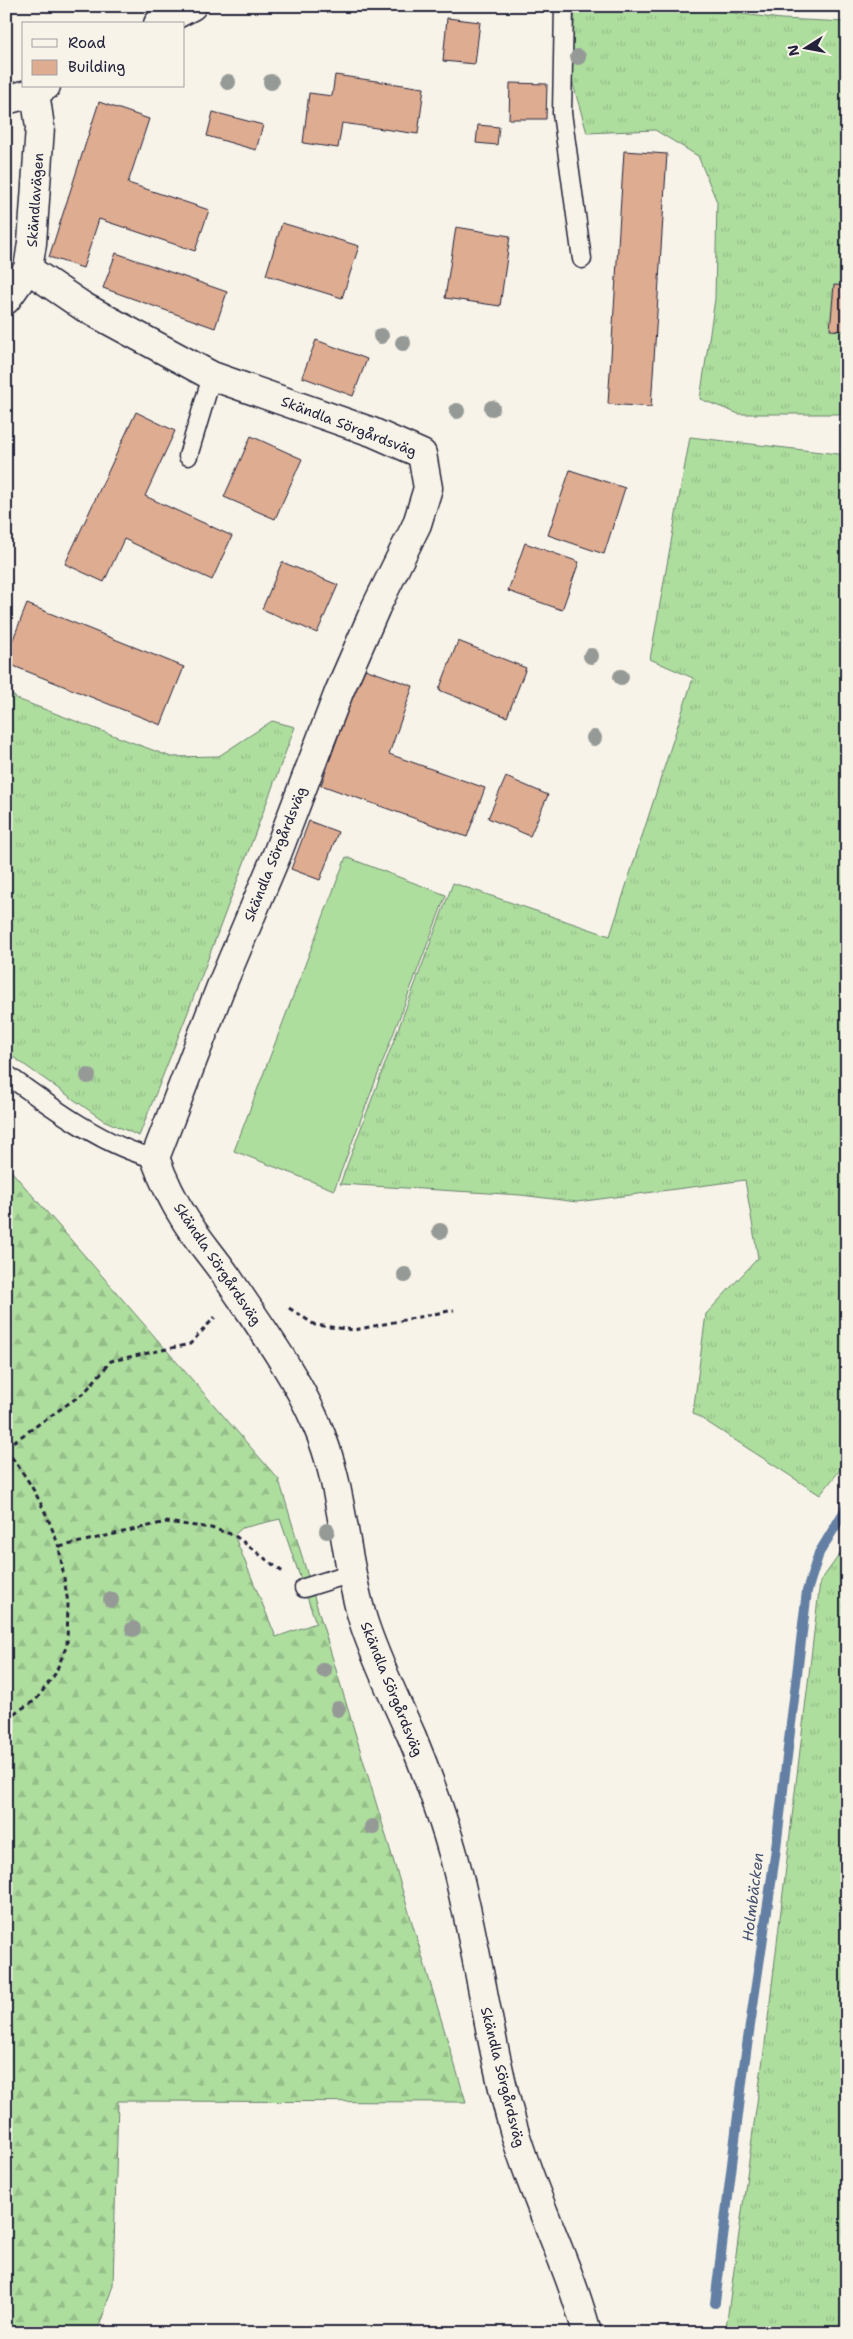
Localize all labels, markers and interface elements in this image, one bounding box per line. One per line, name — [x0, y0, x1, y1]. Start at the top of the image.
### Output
legend — [22, 22, 185, 88]
north arrow — [780, 22, 830, 72]
text: Road — [68, 33, 106, 53]
text: N — [783, 43, 803, 58]
text: Building — [68, 57, 125, 77]
street label: Skändlavägen — [23, 152, 47, 248]
street label: Skändla Sörgårdsväg — [279, 392, 419, 460]
street label: Skändla Sörgårdsväg — [240, 784, 310, 924]
street label: Skändla Sörgårdsväg — [170, 1199, 266, 1329]
street label: Skändla Sörgårdsväg — [357, 1619, 427, 1759]
water label: Holmbäcken — [738, 1851, 768, 1943]
street label: Skändla Sörgårdsväg — [477, 2005, 529, 2149]

